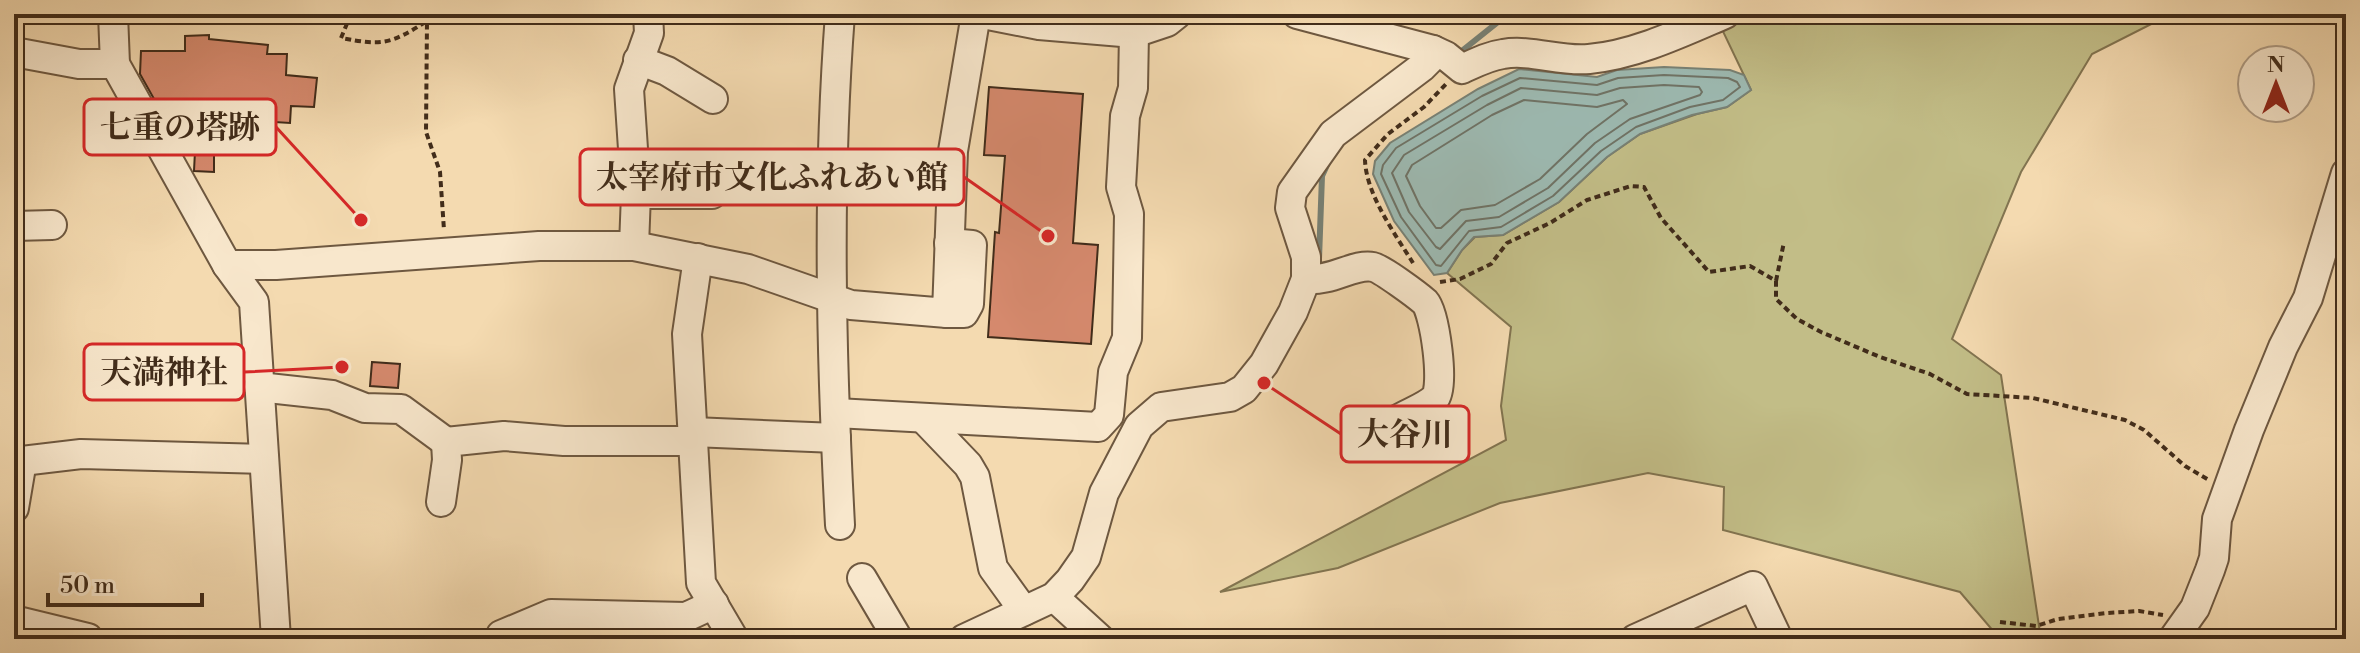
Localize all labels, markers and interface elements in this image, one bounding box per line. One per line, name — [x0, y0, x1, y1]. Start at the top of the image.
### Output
north arrow — [2236, 44, 2316, 124]
text: N — [2267, 52, 2285, 79]
callout: 七重の塔跡 — [84, 99, 276, 155]
text: 七重の塔跡 — [100, 108, 260, 148]
callout: 太宰府市文化ふれあい館 — [580, 149, 964, 205]
text: 太宰府市文化ふれあい館 — [596, 158, 948, 198]
callout: 天満神社 — [84, 344, 244, 400]
text: 天満神社 — [100, 353, 228, 393]
callout: 大谷川 — [1341, 406, 1469, 462]
text: 大谷川 — [1357, 415, 1453, 455]
scale bar — [48, 557, 202, 607]
text: 50 m — [60, 571, 115, 601]

